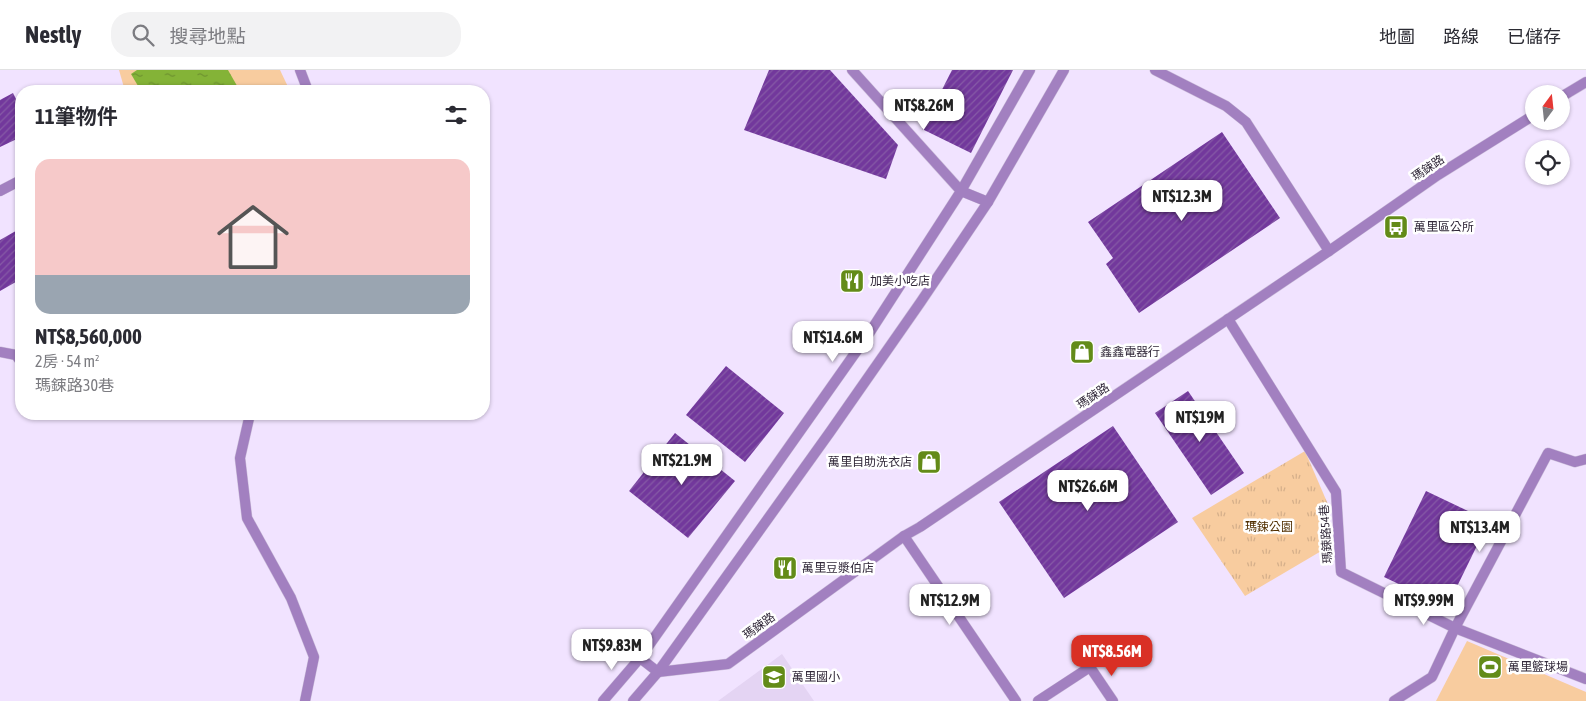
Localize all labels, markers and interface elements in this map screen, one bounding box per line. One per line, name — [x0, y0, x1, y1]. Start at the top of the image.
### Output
search box — [111, 12, 461, 57]
text: Nestly — [25, 21, 81, 48]
icon: search — [129, 21, 157, 49]
text: 搜尋地點 — [169, 25, 245, 47]
text: 地圖 — [1379, 26, 1415, 47]
text: 路線 — [1443, 26, 1479, 47]
text: 已儲存 — [1507, 26, 1561, 47]
north arrow — [1525, 85, 1570, 130]
map controls — [1525, 85, 1570, 185]
pin: NT$8.26M — [872, 88, 976, 131]
text: NT$8.26M — [894, 96, 954, 114]
icon: filters — [442, 101, 470, 129]
text: 11筆物件 — [35, 104, 118, 128]
button: locate — [1525, 140, 1570, 185]
street label: 瑪鋉路 — [1409, 152, 1447, 184]
pin: NT$12.3M — [1130, 180, 1234, 222]
text: NT$12.3M — [1152, 187, 1212, 205]
icon: home — [208, 192, 298, 282]
bus stop icon: 萬里區公所 — [1383, 214, 1409, 240]
place label: 萬里區公所 — [1414, 220, 1474, 234]
restaurant icon: 加美小吃店 — [839, 268, 865, 294]
place label: 加美小吃店 — [870, 274, 930, 288]
pin: NT$14.6M — [781, 320, 885, 363]
text: NT$8,560,000 — [35, 324, 142, 348]
text: NT$14.6M — [803, 328, 863, 346]
shop icon: 鑫鑫電器行 — [1069, 339, 1095, 365]
place label: 鑫鑫電器行 — [1100, 345, 1160, 359]
text: 2房 · 54 m² — [35, 352, 100, 370]
text: 瑪鋉路30巷 — [35, 376, 114, 394]
street label: 瑪鋉路 — [1074, 380, 1112, 412]
pin: NT$19M — [1159, 400, 1241, 443]
text: NT$19M — [1176, 408, 1224, 426]
pin: NT$21.9M — [630, 444, 734, 486]
shop icon: 萬里自助洗衣店 — [916, 449, 942, 475]
text: NT$21.9M — [652, 451, 712, 469]
place label: 萬里自助洗衣店 — [828, 455, 912, 469]
pin: NT$26.6M — [1036, 470, 1140, 512]
text: NT$26.6M — [1058, 477, 1118, 495]
street label: 瑪鋉路54巷 — [1317, 504, 1335, 564]
pin: NT$13.4M — [1428, 510, 1532, 553]
text: NT$13.4M — [1450, 518, 1510, 536]
park label: 瑪鋉公園 — [1245, 520, 1293, 534]
restaurant icon: 萬里豆漿伯店 — [772, 555, 798, 581]
place label: 萬里豆漿伯店 — [802, 561, 874, 575]
pin: NT$12.9M — [898, 584, 1002, 626]
pin: NT$9.99M — [1372, 584, 1476, 626]
text: NT$12.9M — [920, 591, 980, 609]
text: NT$9.99M — [1394, 591, 1454, 609]
street label: 瑪鋉路 — [740, 610, 778, 642]
pin: NT$9.83M — [560, 628, 664, 671]
pin: NT$8.56M — [1060, 634, 1164, 677]
text: NT$9.83M — [582, 636, 642, 654]
text: NT$8.56M — [1082, 642, 1142, 660]
sports icon: 萬里籃球場 — [1477, 654, 1503, 680]
place label: 萬里籃球場 — [1508, 660, 1568, 674]
school or university icon: 萬里國小 — [761, 664, 787, 690]
place label: 萬里國小 — [792, 670, 840, 684]

